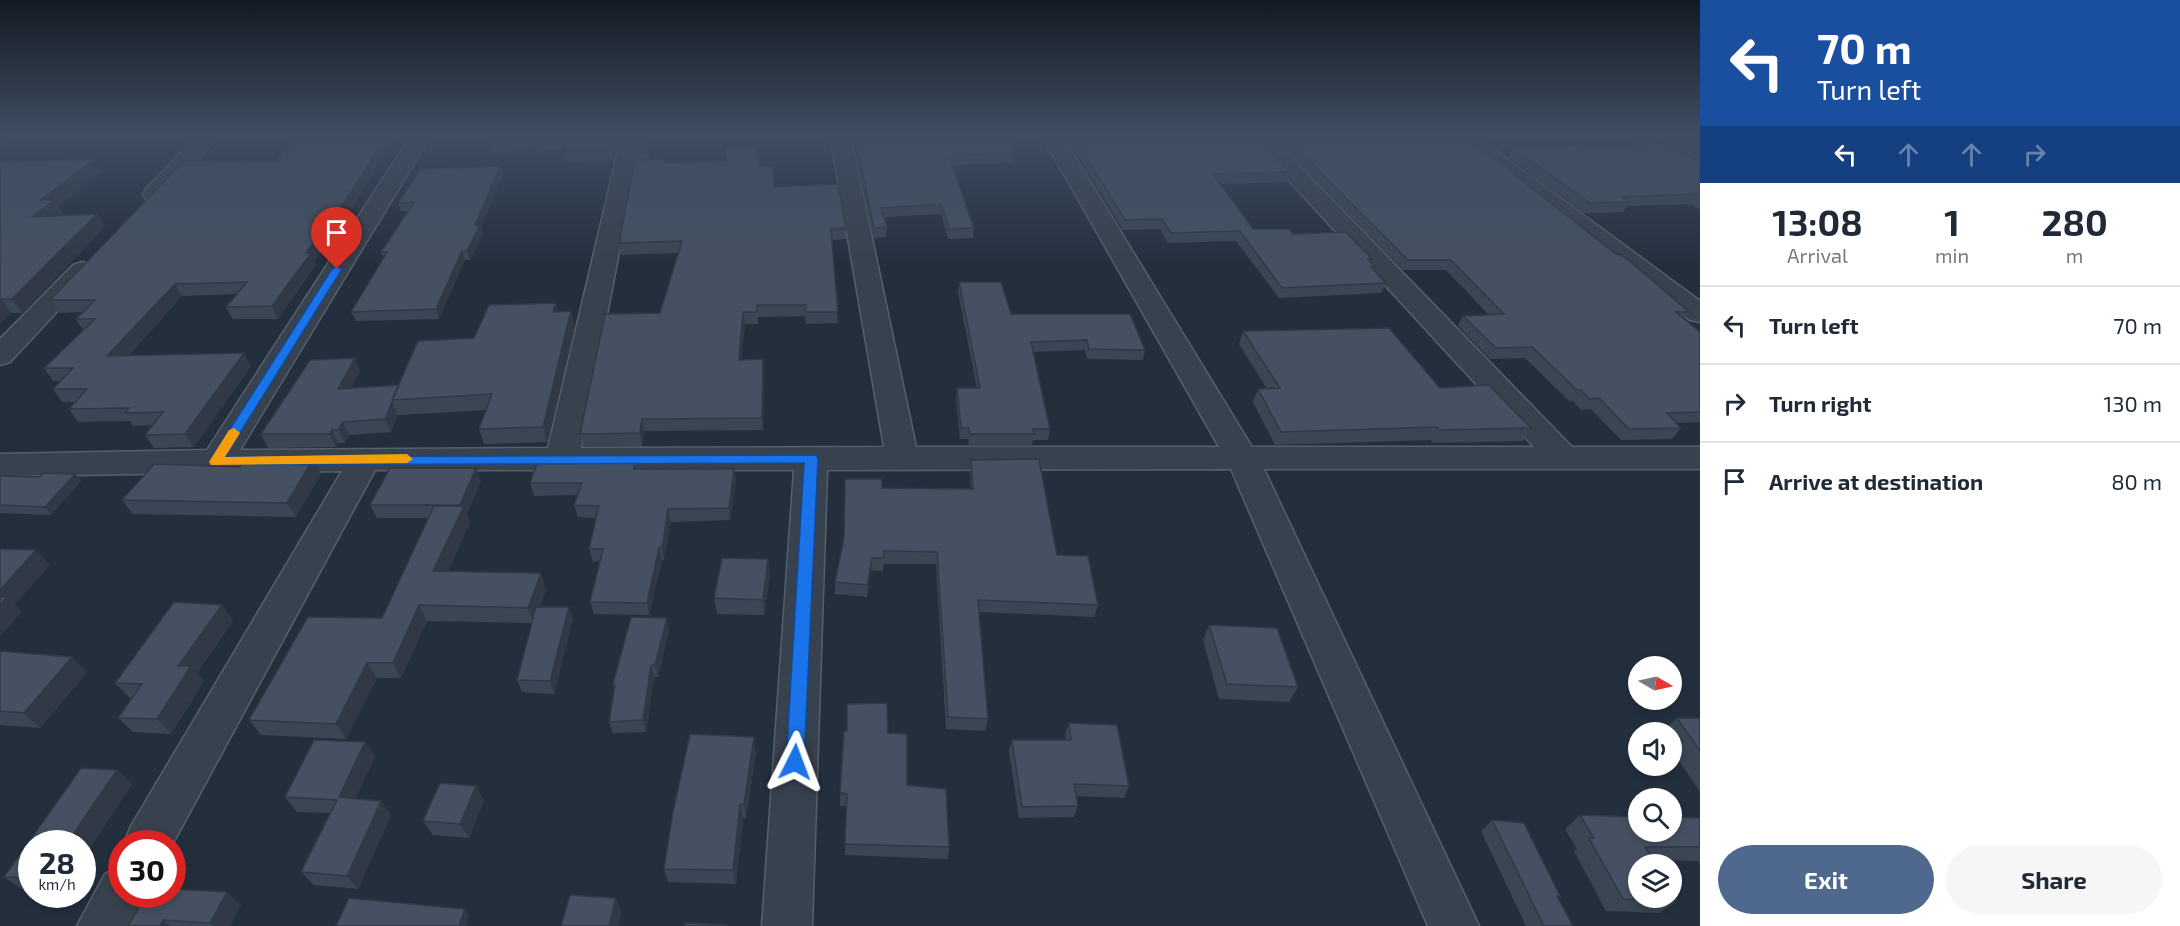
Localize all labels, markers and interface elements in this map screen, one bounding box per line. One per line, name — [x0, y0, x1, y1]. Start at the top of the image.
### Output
text: 70 m — [1817, 22, 1912, 72]
icon: left — [1718, 24, 1796, 102]
text: Turn left — [1817, 73, 1921, 105]
icon: left — [1829, 138, 1862, 171]
icon: ahead — [1892, 138, 1925, 171]
icon: ahead — [1955, 138, 1988, 171]
icon: right — [2018, 138, 2051, 171]
text: 13:08 — [1772, 200, 1863, 243]
text: 1 — [1944, 200, 1960, 243]
text: 280 — [2042, 200, 2108, 243]
pin — [311, 207, 362, 269]
icon: arrive — [320, 216, 353, 249]
text: Arrival — [1787, 243, 1848, 267]
text: min — [1935, 243, 1969, 267]
text: m — [2066, 243, 2083, 267]
icon: left — [1718, 309, 1751, 342]
text: Turn left — [1769, 312, 1858, 338]
text: 70 m — [2113, 312, 2162, 338]
icon: right — [1718, 387, 1751, 420]
text: Turn right — [1769, 390, 1871, 416]
text: 130 m — [2104, 390, 2162, 416]
icon: arrive — [1718, 465, 1751, 498]
text: Arrive at destination — [1769, 468, 1983, 494]
text: 80 m — [2111, 468, 2162, 494]
north arrow — [1628, 656, 1682, 710]
map controls — [1628, 656, 1682, 908]
button: sound — [1628, 722, 1682, 776]
position arrow — [763, 730, 827, 794]
button: search — [1628, 788, 1682, 842]
speed limit sign: 30 — [108, 830, 186, 908]
text: 28 — [39, 844, 75, 880]
button: Exit — [1718, 845, 1934, 914]
button: Share — [1946, 845, 2162, 914]
button: layers — [1628, 854, 1682, 908]
text: km/h — [38, 875, 76, 893]

